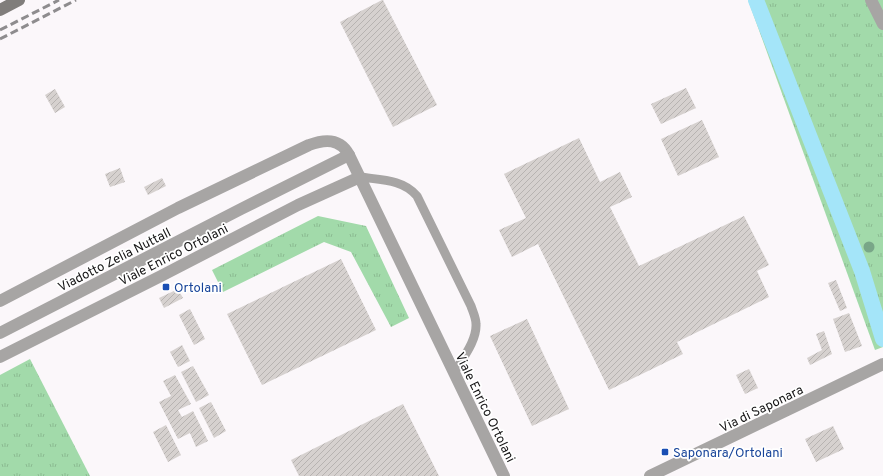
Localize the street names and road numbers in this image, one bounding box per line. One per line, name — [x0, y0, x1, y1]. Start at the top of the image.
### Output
street label: Viale Enrico Ortolani — [116, 220, 230, 288]
street label: Viadotto Zelia Nuttall — [56, 225, 174, 296]
street label: Viale Enrico Ortolani — [451, 350, 518, 465]
street label: Via di Saponara — [718, 383, 806, 437]

